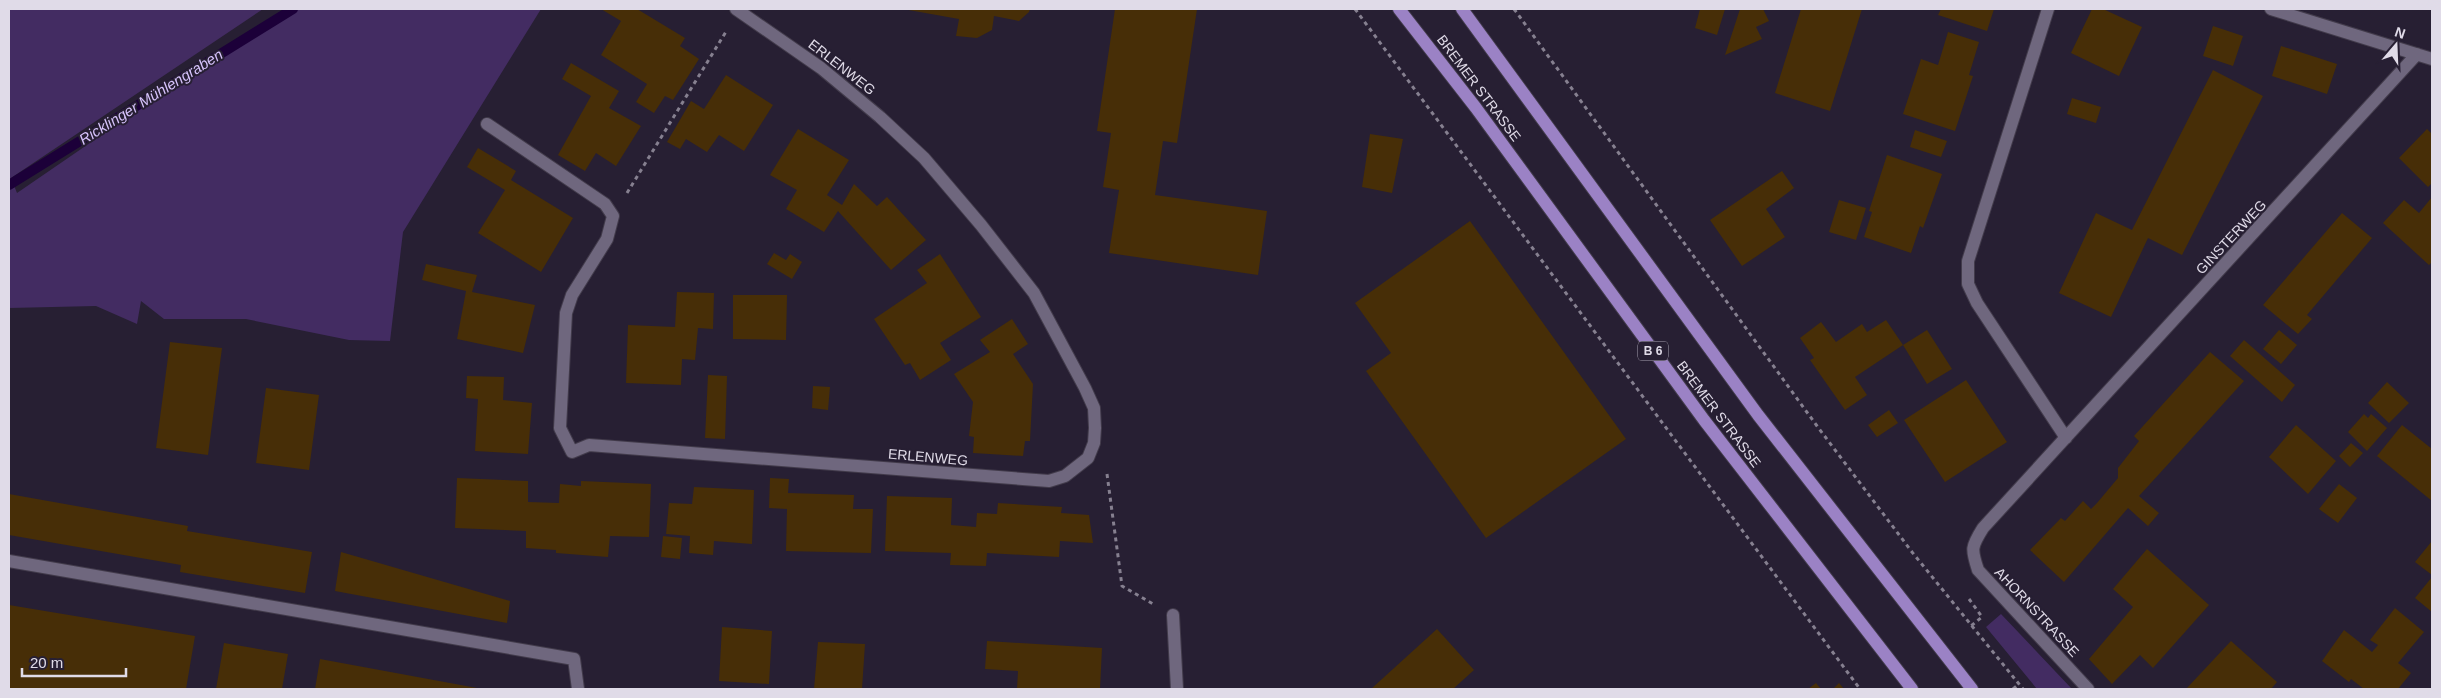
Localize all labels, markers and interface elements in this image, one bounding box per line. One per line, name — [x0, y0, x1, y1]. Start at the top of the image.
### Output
north arrow — [2371, 20, 2421, 70]
text: N — [2393, 23, 2408, 42]
street label: BREMER STRASSE — [1434, 32, 1524, 144]
street label: ERLENWEG — [806, 36, 878, 98]
water label: Ricklinger Mühlengraben — [76, 45, 226, 148]
street label: GINSTERWEG — [2193, 197, 2269, 277]
road number: B 6 — [1638, 342, 1668, 361]
street label: BREMER STRASSE — [1674, 358, 1764, 470]
street label: ERLENWEG — [887, 446, 969, 468]
street label: AHORNSTRASSE — [1992, 564, 2082, 660]
scale bar — [22, 646, 126, 678]
text: 20 m — [30, 654, 63, 671]

